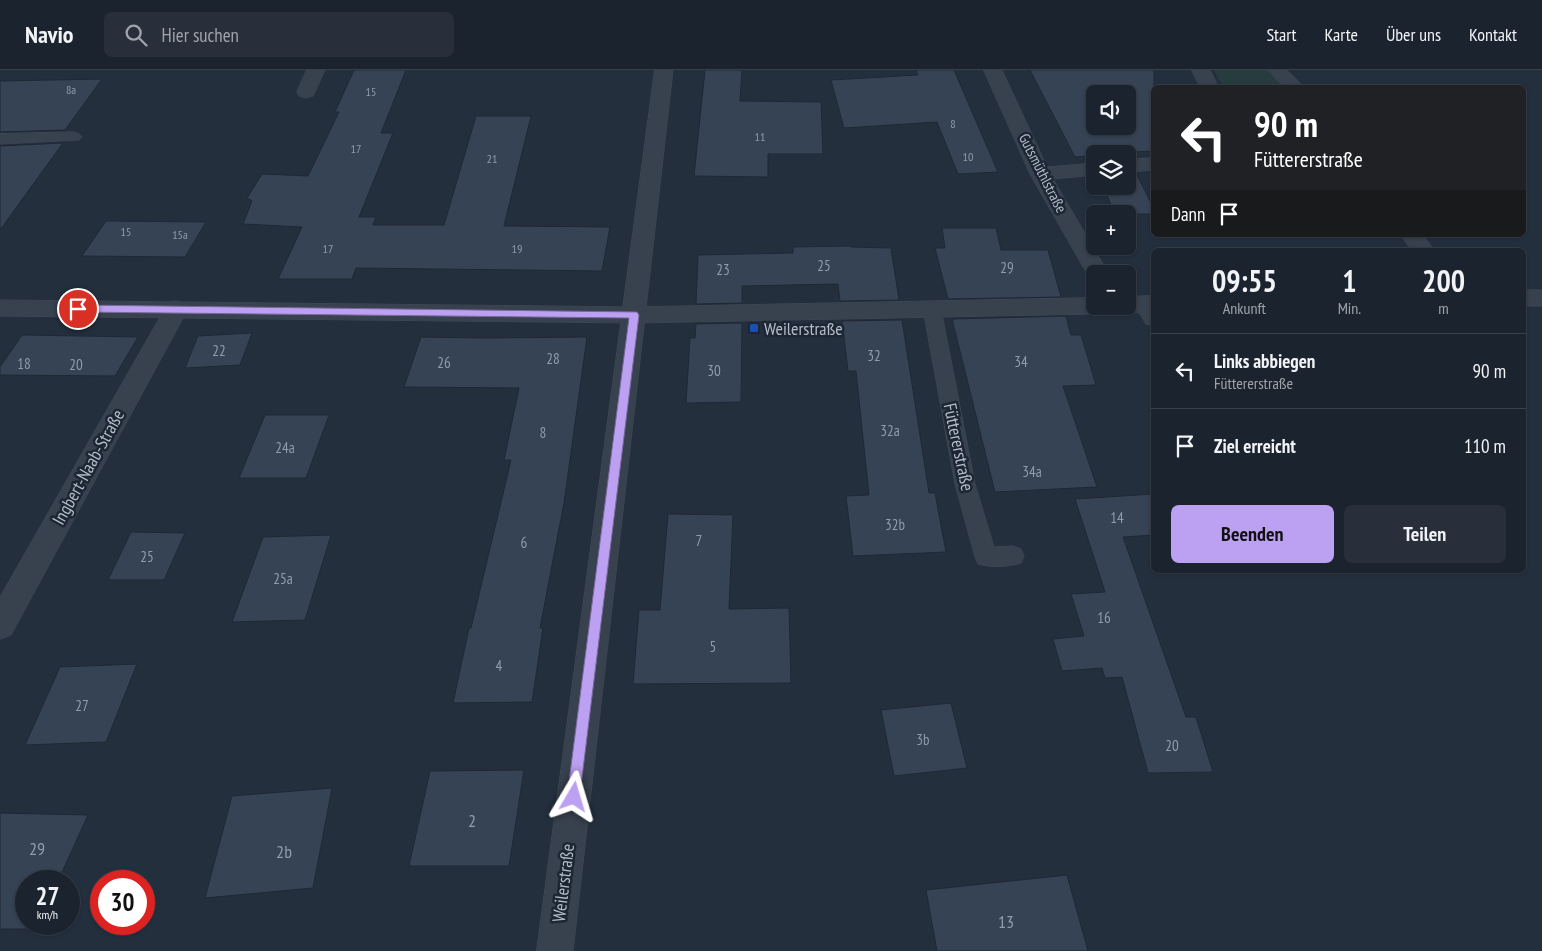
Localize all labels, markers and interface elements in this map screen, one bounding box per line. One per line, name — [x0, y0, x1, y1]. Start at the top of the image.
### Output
search box — [104, 12, 454, 57]
text: Navio — [25, 19, 74, 50]
icon: search — [122, 21, 150, 49]
text: Hier suchen — [162, 23, 239, 47]
text: Start — [1266, 23, 1297, 46]
text: Karte — [1325, 23, 1358, 46]
text: Über uns — [1386, 23, 1441, 46]
text: Kontakt — [1469, 23, 1517, 46]
house number: 8a — [66, 82, 76, 97]
house number: 15 — [366, 84, 376, 99]
map controls — [1086, 85, 1136, 315]
button: sound — [1086, 85, 1136, 135]
text: 90 m — [1254, 101, 1318, 147]
icon: left — [1171, 105, 1236, 170]
house number: 8 — [950, 116, 956, 131]
house number: 11 — [755, 129, 765, 144]
street label: Gutsmüthlstraße — [1015, 130, 1071, 216]
house number: 17 — [351, 141, 361, 156]
button: layers — [1086, 145, 1136, 195]
text: Füttererstraße — [1254, 145, 1363, 173]
house number: 10 — [963, 149, 973, 164]
house number: 21 — [487, 151, 497, 166]
icon: arrive — [1215, 200, 1243, 228]
text: Dann — [1171, 202, 1205, 226]
button: + — [1086, 205, 1136, 255]
house number: 15 — [121, 224, 131, 239]
house number: 15a — [172, 227, 188, 242]
house number: 17 — [323, 241, 333, 256]
house number: 19 — [512, 241, 522, 256]
house number: 25 — [817, 256, 831, 275]
house number: 29 — [1000, 258, 1014, 277]
house number: 23 — [716, 260, 730, 279]
text: 09:55 — [1212, 261, 1277, 300]
text: 1 — [1342, 261, 1357, 300]
text: 200 — [1422, 261, 1465, 300]
button: − — [1086, 265, 1136, 315]
pin — [57, 288, 99, 330]
icon: arrive — [64, 295, 92, 323]
text: Ankunft — [1223, 298, 1266, 318]
text: Min. — [1338, 298, 1361, 318]
text: m — [1438, 298, 1449, 318]
place label: Weilerstraße — [764, 317, 843, 340]
marker: Weilerstraße — [748, 322, 760, 334]
house number: 22 — [212, 341, 226, 360]
house number: 32 — [867, 346, 881, 365]
house number: 28 — [546, 349, 560, 368]
text: Links abbiegen — [1214, 349, 1315, 373]
house number: 34 — [1014, 352, 1028, 371]
house number: 26 — [437, 353, 451, 372]
house number: 18 — [17, 354, 31, 373]
house number: 20 — [69, 355, 83, 374]
icon: left — [1171, 357, 1199, 385]
text: 90 m — [1473, 359, 1506, 383]
house number: 30 — [707, 361, 721, 380]
text: Füttererstraße — [1214, 373, 1293, 393]
street label: Füttererstraße — [938, 401, 980, 493]
street label: Ingbert-Naab-Straße — [47, 405, 129, 529]
house number: 32a — [880, 421, 900, 440]
house number: 8 — [540, 423, 546, 442]
icon: arrive — [1171, 432, 1199, 460]
text: Ziel erreicht — [1214, 434, 1296, 458]
text: 110 m — [1464, 434, 1506, 458]
house number: 24a — [275, 438, 295, 457]
house number: 34a — [1022, 462, 1042, 481]
button: Beenden — [1171, 505, 1334, 563]
button: Teilen — [1344, 505, 1506, 563]
house number: 14 — [1110, 508, 1124, 527]
house number: 32b — [885, 515, 905, 534]
house number: 7 — [696, 531, 702, 550]
house number: 6 — [521, 533, 528, 552]
house number: 25 — [140, 547, 154, 566]
house number: 25a — [273, 569, 293, 588]
house number: 16 — [1097, 608, 1111, 627]
house number: 5 — [710, 637, 716, 656]
house number: 4 — [496, 656, 503, 675]
house number: 27 — [75, 696, 89, 715]
house number: 3b — [916, 730, 930, 749]
house number: 20 — [1165, 736, 1179, 755]
position arrow — [547, 770, 599, 822]
house number: 2 — [468, 809, 476, 832]
house number: 29 — [29, 837, 45, 860]
house number: 2b — [276, 840, 292, 863]
street label: Weilerstraße — [547, 843, 579, 923]
speed limit sign: 30 — [90, 870, 155, 935]
text: 27 — [36, 880, 59, 912]
text: km/h — [37, 907, 58, 922]
house number: 13 — [998, 910, 1014, 933]

